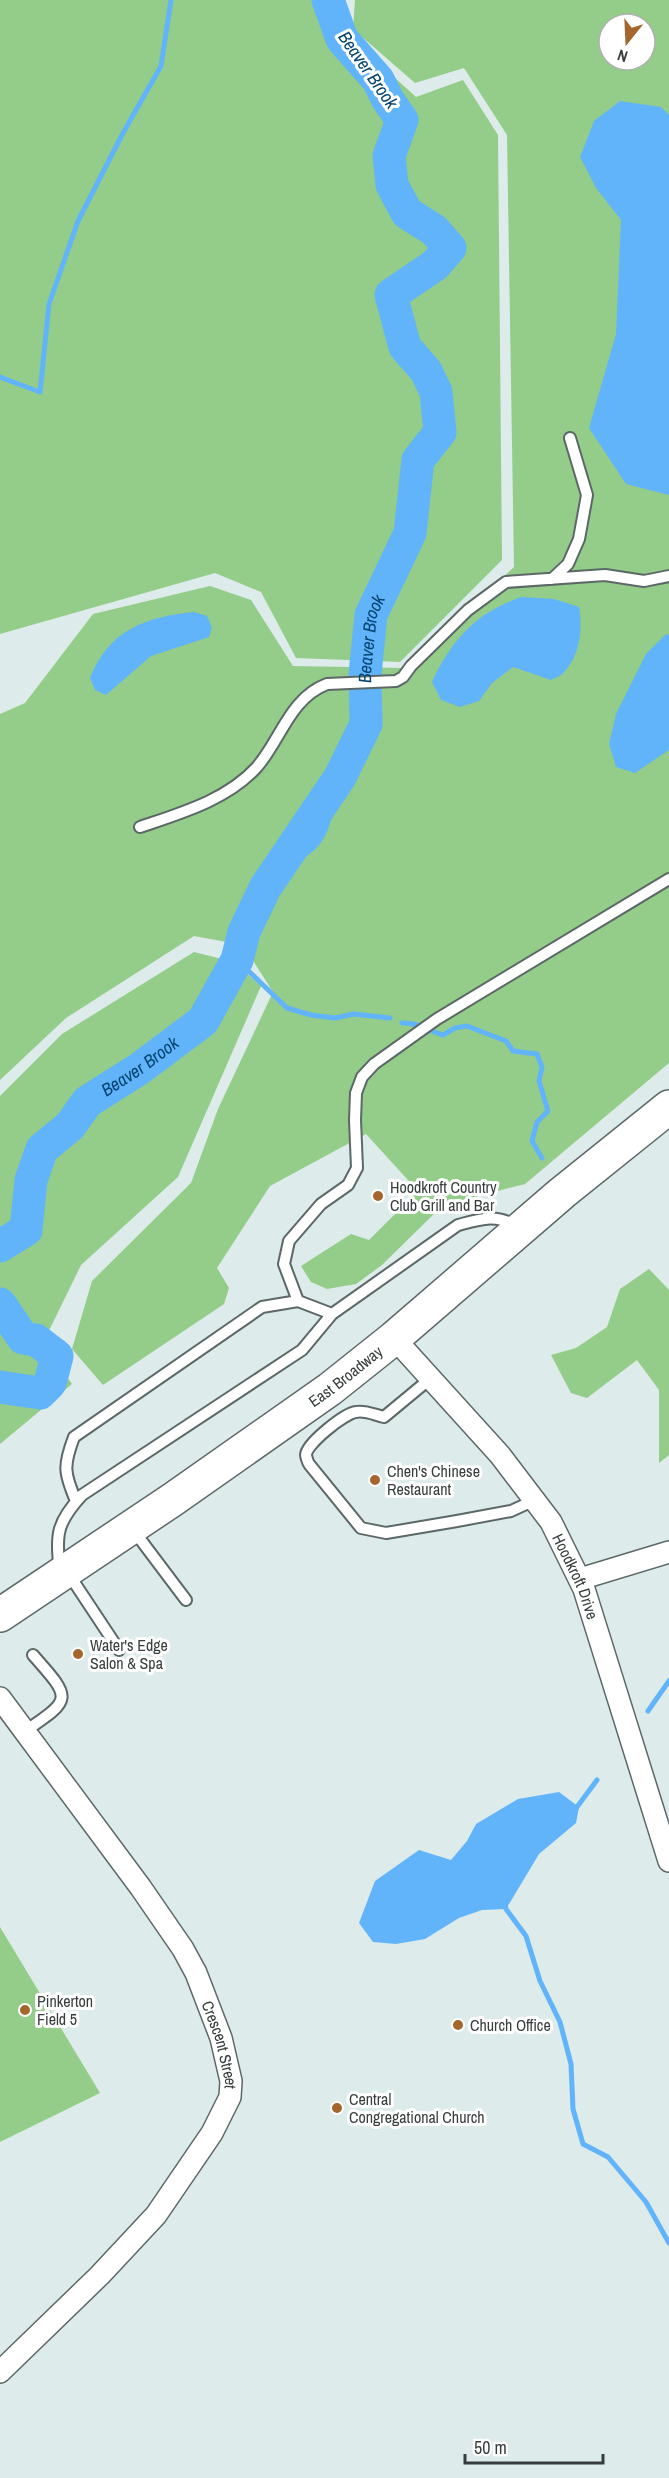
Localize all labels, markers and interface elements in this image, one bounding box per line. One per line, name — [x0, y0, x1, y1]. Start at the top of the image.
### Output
north arrow — [597, 12, 657, 72]
water label: Beaver Brook — [333, 26, 405, 114]
text: N — [614, 44, 630, 68]
water label: Beaver Brook — [352, 590, 391, 683]
water label: Beaver Brook — [96, 1030, 184, 1102]
place label: Hoodkroft Country Club Grill and Bar — [390, 1176, 497, 1216]
marker: Hoodkroft Country Club Grill and Bar — [371, 1189, 385, 1203]
street label: East Broadway — [304, 1340, 387, 1412]
place label: Chen's Chinese Restaurant — [387, 1460, 480, 1500]
marker: Chen's Chinese Restaurant — [368, 1473, 382, 1487]
street label: Hoodkroft Drive — [547, 1530, 604, 1622]
place label: Water's Edge Salon & Spa — [90, 1634, 168, 1674]
marker: Water's Edge Salon & Spa — [71, 1647, 85, 1661]
place label: Pinkerton Field 5 — [37, 1990, 93, 2030]
street label: Crescent Street — [197, 1997, 242, 2090]
marker: Pinkerton Field 5 — [18, 2003, 32, 2017]
place label: Church Office — [470, 2014, 551, 2036]
marker: Church Office — [451, 2018, 465, 2032]
place label: Central Congregational Church — [349, 2088, 485, 2128]
marker: Central Congregational Church — [330, 2101, 344, 2115]
scale bar — [465, 2427, 603, 2465]
text: 50 m — [474, 2435, 507, 2460]

